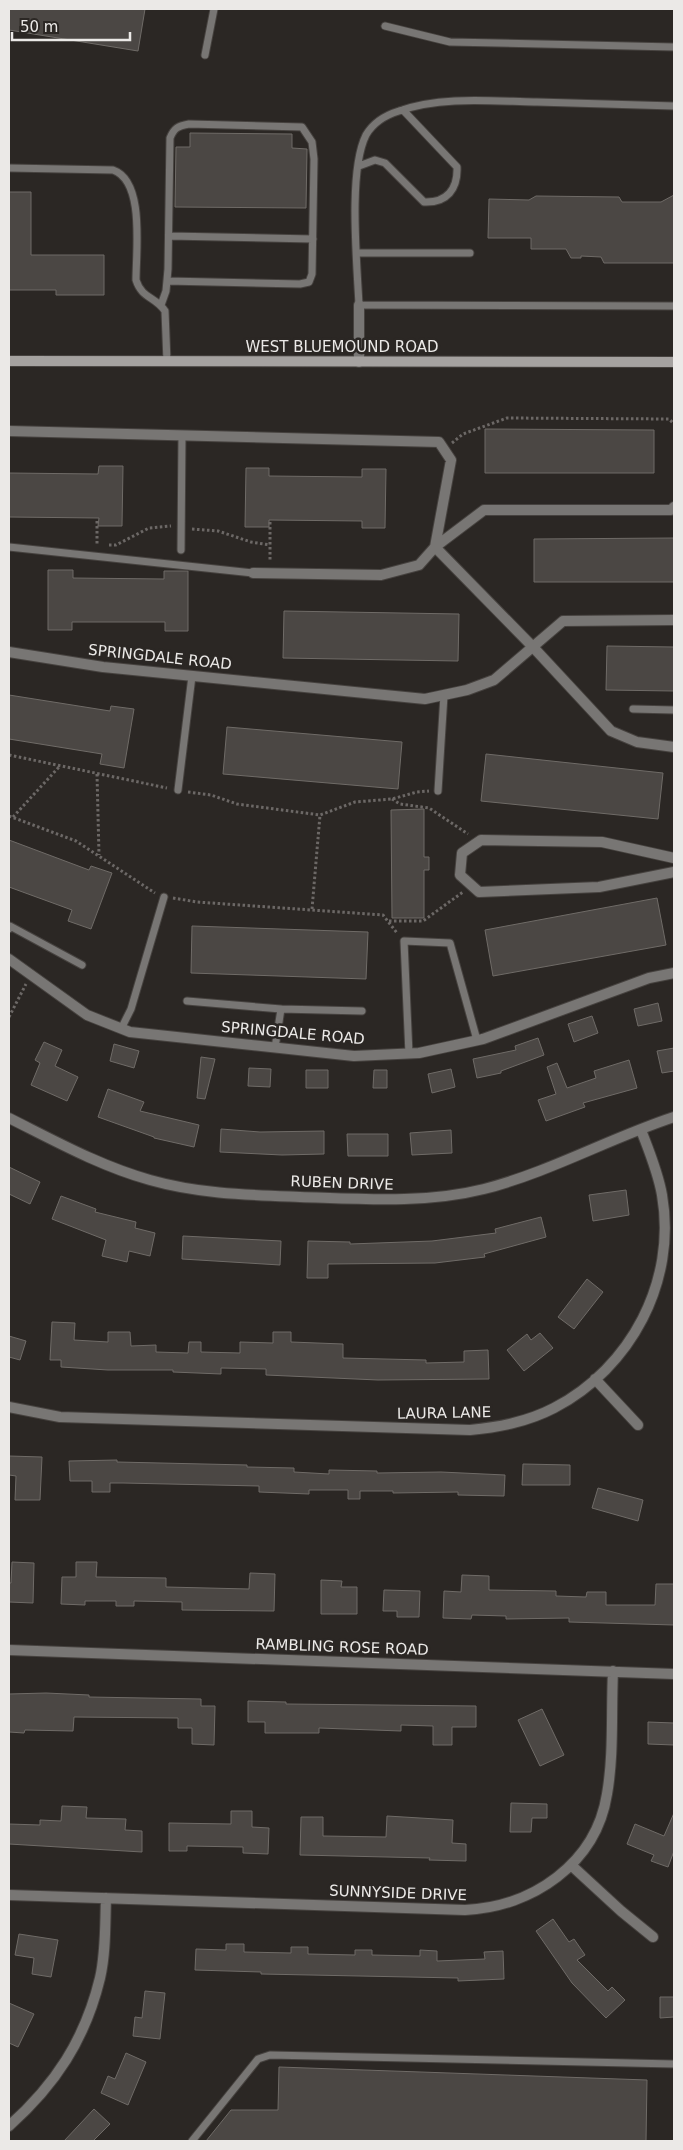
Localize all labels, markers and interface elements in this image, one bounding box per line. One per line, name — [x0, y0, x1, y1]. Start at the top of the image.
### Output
scale bar — [12, 10, 130, 42]
text: 50 m — [20, 18, 58, 36]
street label: WEST BLUEMOUND ROAD — [245, 338, 439, 356]
street label: SPRINGDALE ROAD — [87, 641, 233, 673]
street label: SPRINGDALE ROAD — [220, 1018, 366, 1048]
street label: RUBEN DRIVE — [290, 1172, 394, 1194]
street label: LAURA LANE — [397, 1403, 491, 1423]
street label: RAMBLING ROSE ROAD — [255, 1635, 429, 1659]
street label: SUNNYSIDE DRIVE — [329, 1882, 467, 1904]

